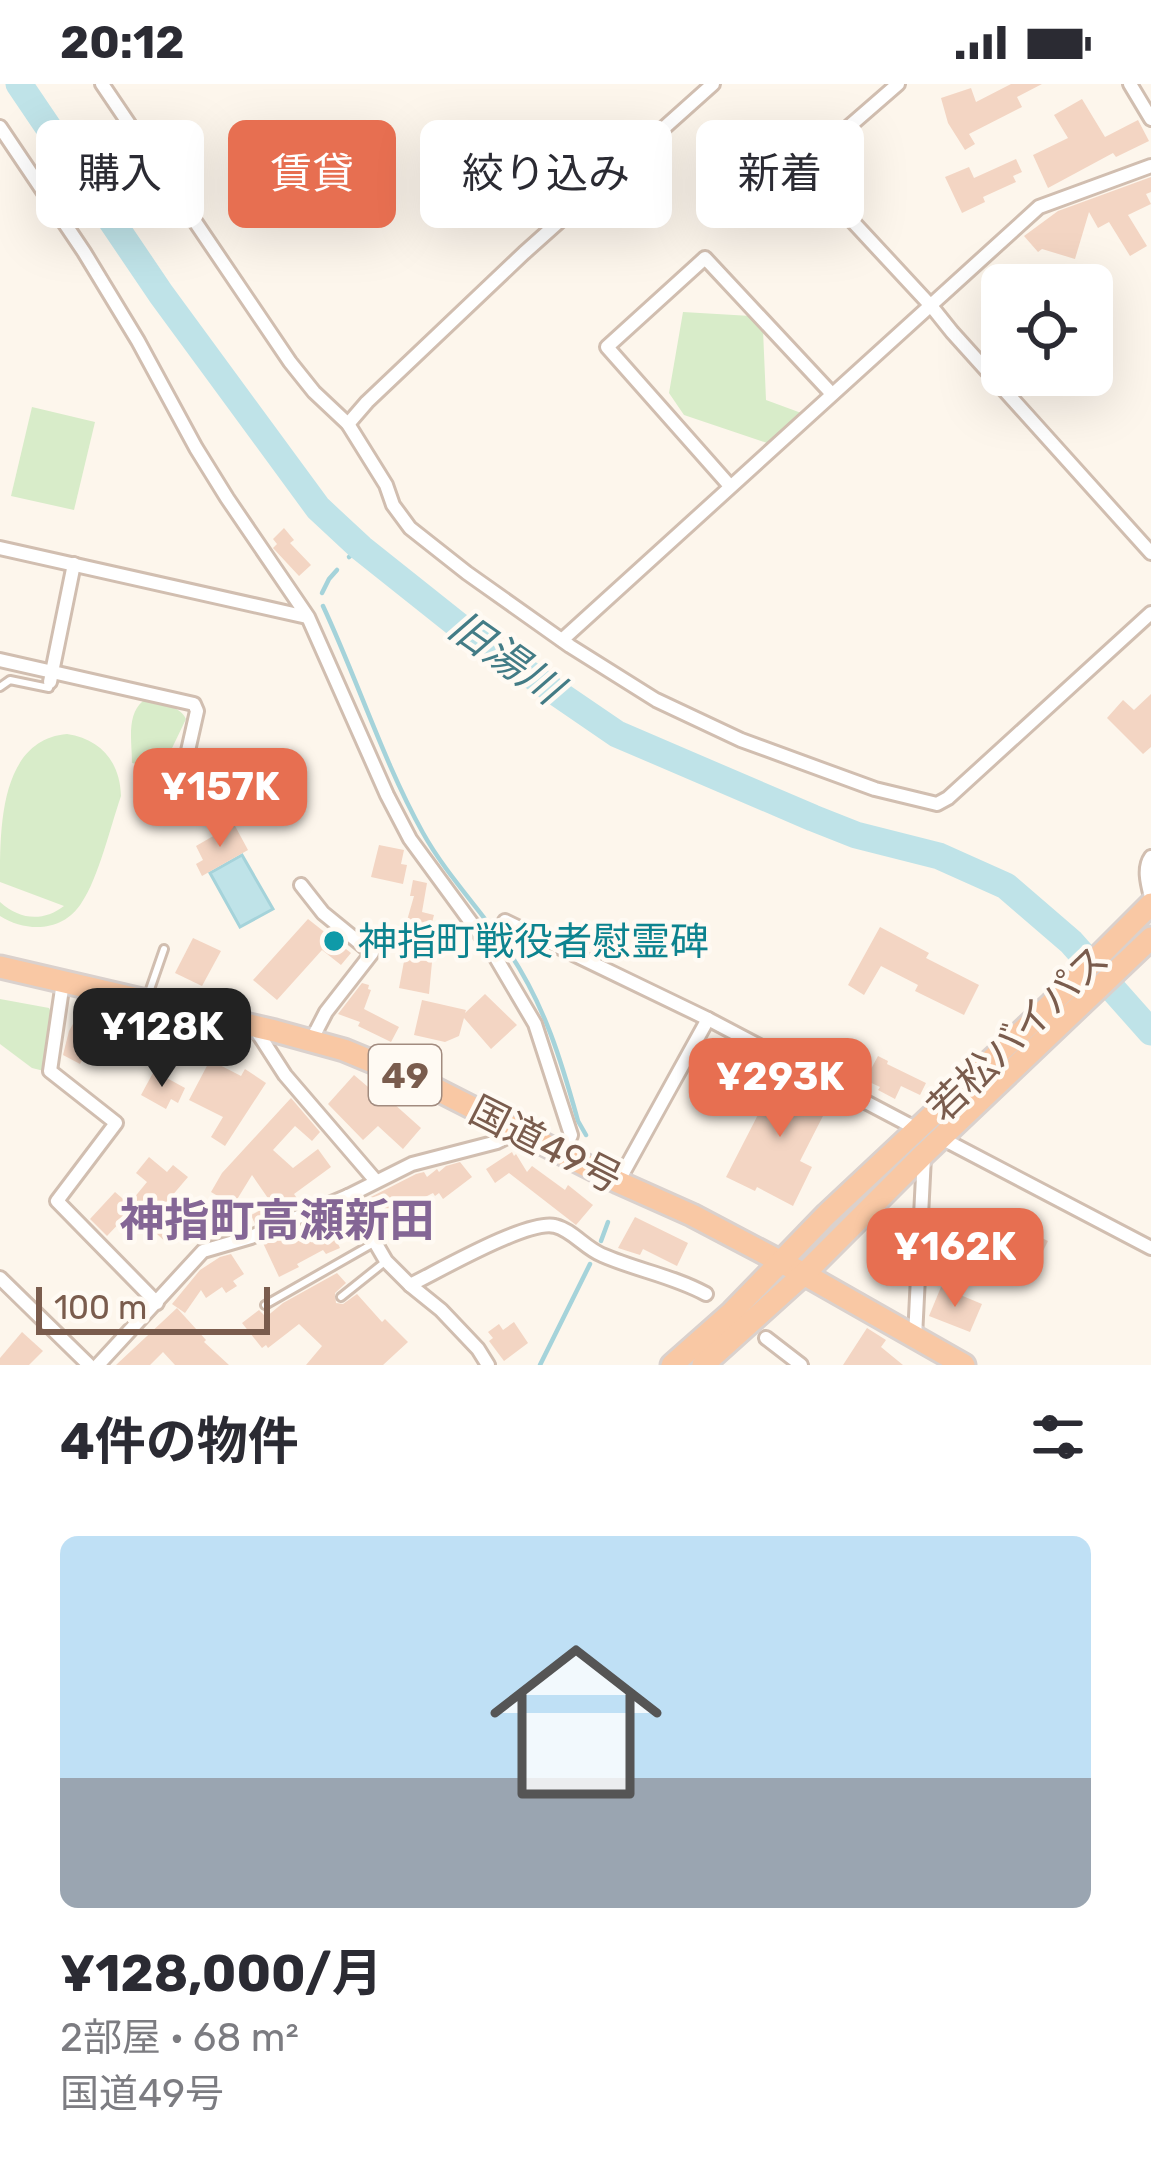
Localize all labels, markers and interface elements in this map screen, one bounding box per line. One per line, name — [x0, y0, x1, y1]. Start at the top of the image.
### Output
text: 20:12 — [60, 16, 185, 69]
chip: 購入 — [36, 120, 204, 228]
chip: 賃貸 — [228, 120, 396, 228]
chip: 絞り込み — [420, 120, 672, 228]
chip: 新着 — [696, 120, 864, 228]
map controls — [981, 264, 1113, 396]
button: locate — [981, 264, 1113, 396]
water label: 旧湯川 — [439, 601, 575, 717]
pin: ¥157K — [136, 748, 304, 850]
text: ¥157K — [160, 764, 280, 810]
place label: 神指町戦役者慰霊碑 — [358, 919, 709, 965]
marker: 神指町戦役者慰霊碑 — [321, 928, 347, 954]
street label: 若松バイパス — [919, 936, 1119, 1131]
pin: ¥128K — [78, 988, 246, 1090]
text: ¥128K — [100, 1004, 224, 1050]
pin: ¥293K — [696, 1038, 864, 1140]
road number: 49 — [369, 1045, 441, 1105]
text: ¥293K — [716, 1054, 844, 1100]
street label: 国道49号 — [462, 1087, 629, 1203]
district label: 神指町高瀬新田 — [119, 1194, 435, 1247]
pin: ¥162K — [871, 1208, 1039, 1310]
text: ¥162K — [894, 1224, 1016, 1270]
scale bar — [36, 1281, 270, 1334]
text: 100 m — [54, 1288, 147, 1327]
icon: filters — [1025, 1404, 1091, 1470]
text: 4件の物件 — [60, 1411, 299, 1472]
icon: home — [468, 1614, 684, 1830]
text: ¥128,000/月 — [60, 1943, 383, 2004]
text: 2部屋 · 68 m² — [60, 2015, 299, 2061]
text: 国道49号 — [60, 2071, 224, 2117]

